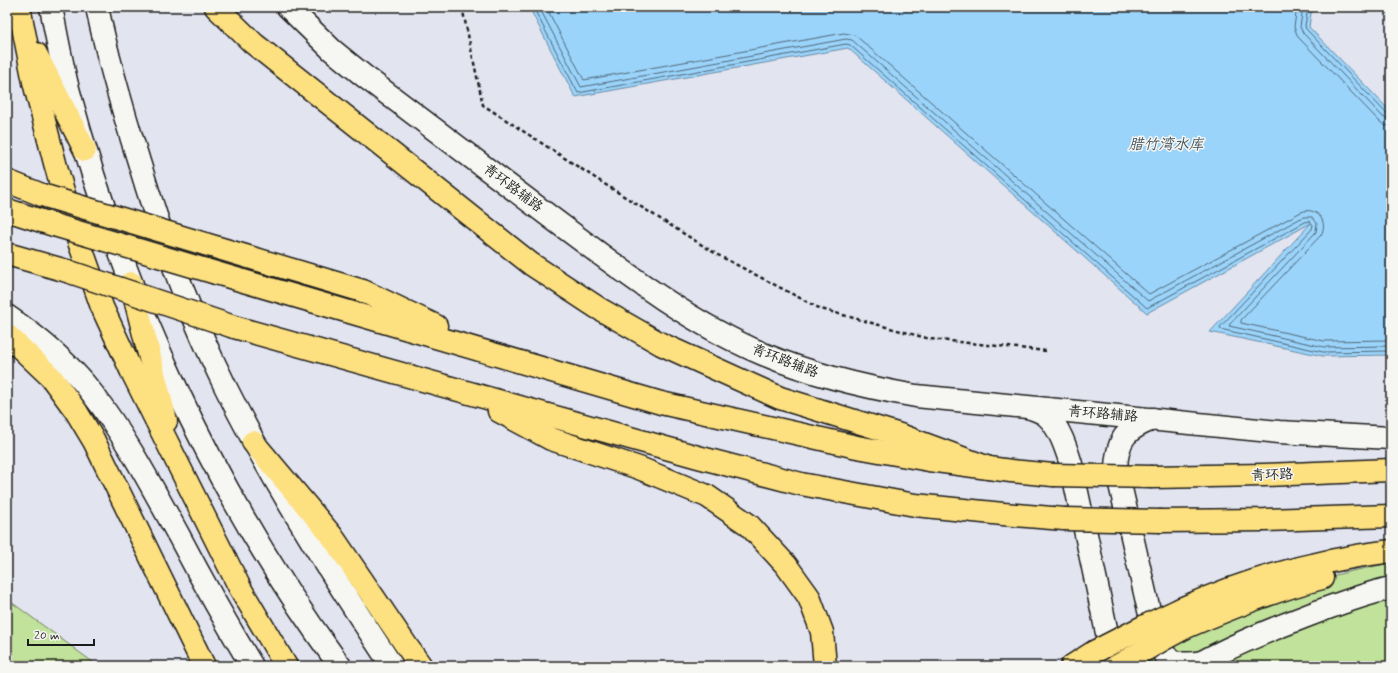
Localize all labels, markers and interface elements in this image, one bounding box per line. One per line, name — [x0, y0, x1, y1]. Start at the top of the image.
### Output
water label: 腊竹湾水库 — [1128, 135, 1204, 155]
street label: 青环路辅路 — [480, 160, 546, 216]
street label: 青环路辅路 — [749, 340, 821, 382]
street label: 青环路辅路 — [1067, 402, 1139, 426]
street label: 青环路 — [1251, 465, 1293, 485]
scale bar — [28, 621, 94, 647]
text: 20 m — [34, 628, 60, 644]

